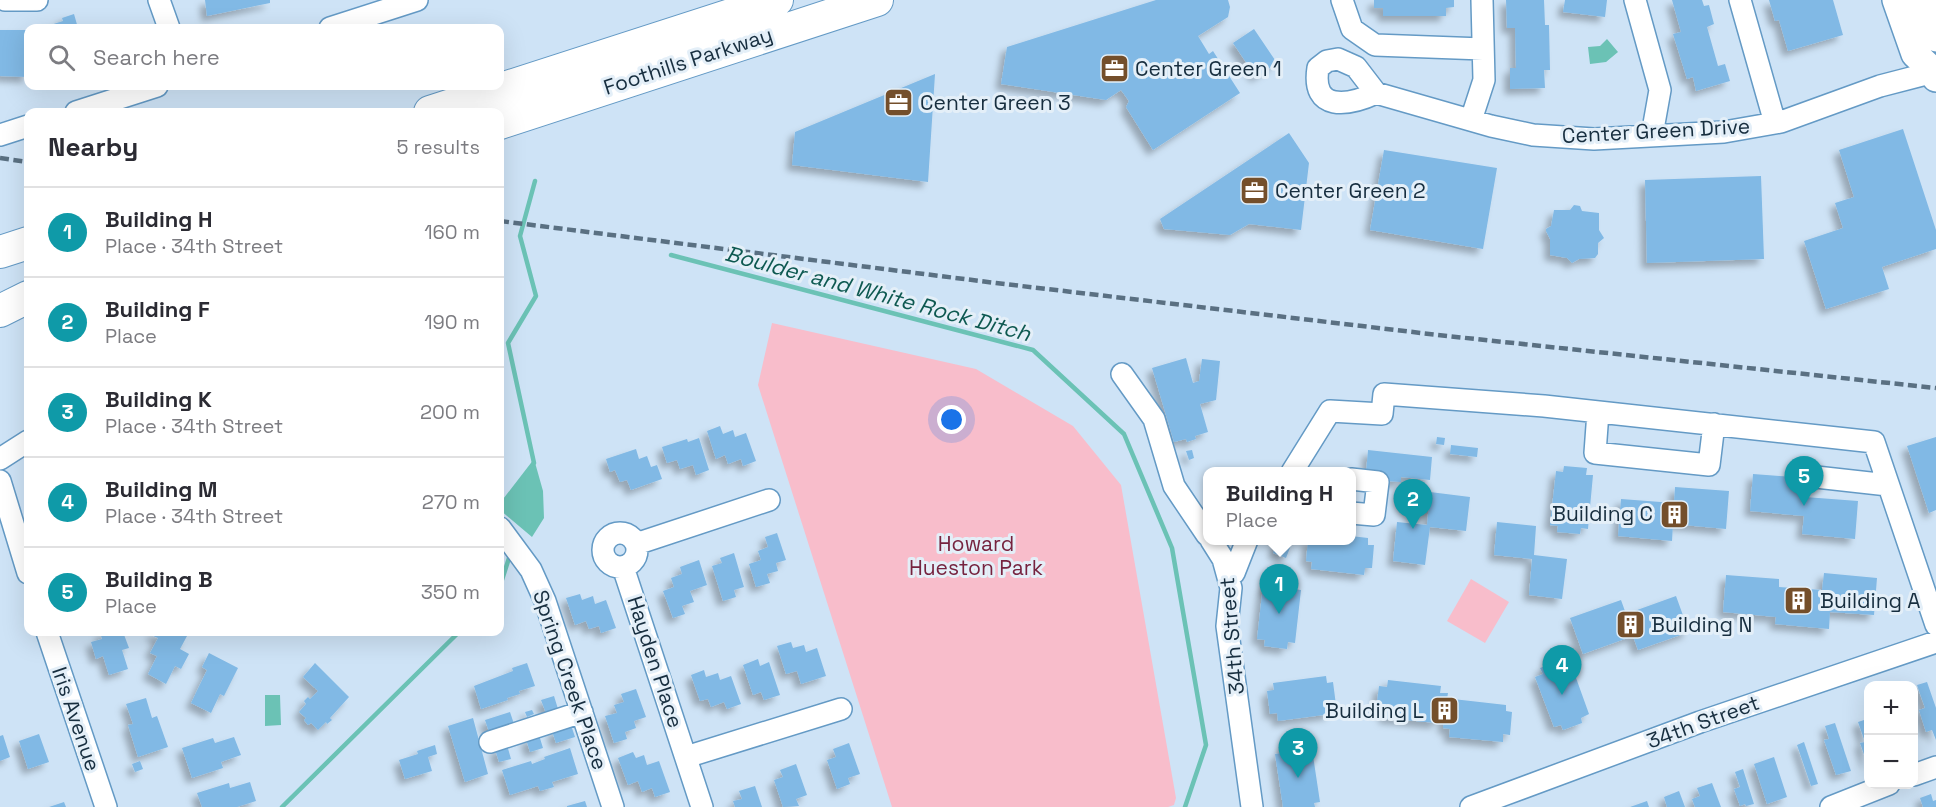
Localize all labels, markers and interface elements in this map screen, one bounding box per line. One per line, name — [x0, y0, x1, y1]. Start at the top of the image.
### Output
street label: Foothills Parkway — [600, 20, 776, 101]
search box — [24, 24, 504, 90]
icon: search — [45, 41, 78, 74]
text: Search here — [93, 43, 220, 71]
office icon: Center Green 1 — [1098, 53, 1130, 85]
place label: Center Green 1 — [1135, 55, 1282, 82]
office icon: Center Green 3 — [883, 87, 915, 119]
place label: Center Green 3 — [920, 89, 1071, 116]
street label: Center Green Drive — [1561, 112, 1751, 149]
text: Nearby — [48, 130, 138, 164]
text: 5 results — [396, 134, 480, 160]
office icon: Center Green 2 — [1238, 175, 1270, 207]
place label: Center Green 2 — [1275, 177, 1426, 204]
text: Building H — [105, 205, 212, 233]
text: 1 — [63, 219, 72, 245]
text: 160 m — [424, 219, 480, 245]
text: Place · 34th Street — [105, 233, 283, 259]
water label: Boulder and White Rock Ditch — [722, 239, 1034, 347]
text: Building F — [105, 295, 210, 323]
text: 2 — [62, 309, 73, 335]
text: 190 m — [424, 309, 480, 335]
text: Place — [105, 323, 157, 349]
text: Building K — [105, 385, 212, 413]
text: 3 — [61, 399, 74, 425]
text: 200 m — [420, 399, 480, 425]
your location — [937, 405, 966, 434]
text: Place · 34th Street — [105, 413, 283, 439]
pin: 5 — [1784, 456, 1824, 506]
popup — [1203, 467, 1356, 545]
text: Building M — [105, 475, 217, 503]
text: Building H — [1226, 479, 1333, 507]
pin: 2 — [1394, 480, 1432, 529]
text: 4 — [61, 489, 74, 515]
text: 270 m — [422, 489, 480, 515]
building icon: Building C — [1658, 498, 1690, 530]
place label: Building C — [1552, 500, 1653, 527]
text: Place · 34th Street — [105, 503, 283, 529]
text: Place — [1226, 507, 1278, 533]
park label: Howard Hueston Park — [909, 530, 1043, 581]
pin: 1 — [1260, 564, 1298, 614]
text: Building B — [105, 565, 213, 593]
street label: 34th Street — [1213, 576, 1250, 696]
text: 5 — [62, 579, 74, 605]
text: 350 m — [421, 579, 480, 605]
building icon: Building A — [1783, 585, 1815, 617]
street label: Spring Creek Place — [527, 586, 614, 773]
place label: Building A — [1820, 587, 1920, 614]
street label: Hayden Place — [621, 592, 690, 731]
text: Place — [105, 593, 157, 619]
building icon: Building N — [1614, 609, 1646, 641]
place label: Building N — [1651, 611, 1752, 638]
pin: 4 — [1542, 646, 1582, 695]
street label: Iris Avenue — [46, 663, 107, 775]
map controls — [1864, 681, 1918, 789]
button: + — [1864, 681, 1918, 735]
street label: 34th Street — [1643, 689, 1763, 754]
building icon: Building L — [1429, 695, 1461, 727]
place label: Building L — [1325, 697, 1424, 724]
pin: 3 — [1278, 728, 1318, 778]
button: − — [1864, 735, 1918, 789]

